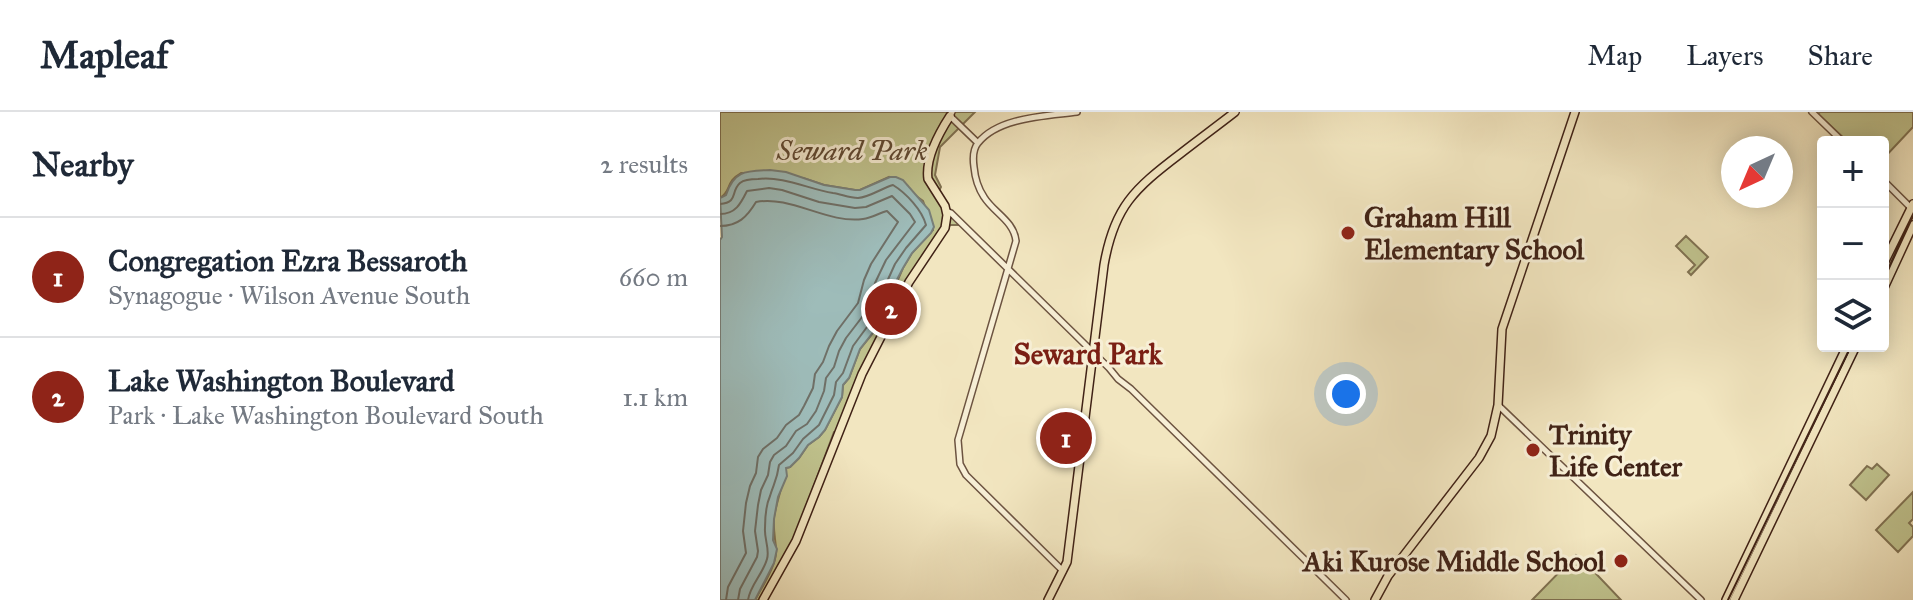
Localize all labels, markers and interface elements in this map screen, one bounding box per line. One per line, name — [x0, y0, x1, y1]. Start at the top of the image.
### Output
text: Mapleaf — [40, 32, 169, 78]
text: Map — [1587, 38, 1642, 73]
text: Layers — [1686, 38, 1764, 73]
text: Share — [1808, 38, 1873, 73]
park label: Seward Park — [776, 133, 928, 168]
north arrow — [1721, 136, 1793, 208]
map controls — [1817, 136, 1889, 352]
button: + — [1817, 136, 1889, 208]
text: Nearby — [32, 144, 134, 185]
text: 2 results — [600, 148, 688, 180]
place label: Graham Hill Elementary School — [1364, 200, 1585, 267]
button: − — [1817, 208, 1889, 280]
marker: Graham Hill Elementary School — [1339, 224, 1357, 242]
text: Congregation Ezra Bessaroth — [108, 243, 467, 279]
text: 1 — [53, 261, 63, 293]
text: 660 m — [619, 261, 688, 293]
text: Synagogue · Wilson Avenue South — [108, 279, 470, 311]
pin: 2 — [865, 279, 917, 339]
button: layers — [1817, 280, 1889, 352]
district label: Seward Park — [1014, 336, 1163, 372]
text: Lake Washington Boulevard — [108, 363, 455, 399]
your location — [1326, 374, 1366, 414]
text: 2 — [52, 381, 64, 413]
text: 1.1 km — [623, 381, 688, 413]
text: Park · Lake Washington Boulevard South — [108, 399, 544, 431]
pin: 1 — [1040, 408, 1092, 468]
place label: Trinity Life Center — [1549, 417, 1683, 484]
marker: Trinity Life Center — [1524, 441, 1542, 459]
place label: Aki Kurose Middle School — [1301, 544, 1605, 579]
marker: Aki Kurose Middle School — [1612, 552, 1630, 570]

